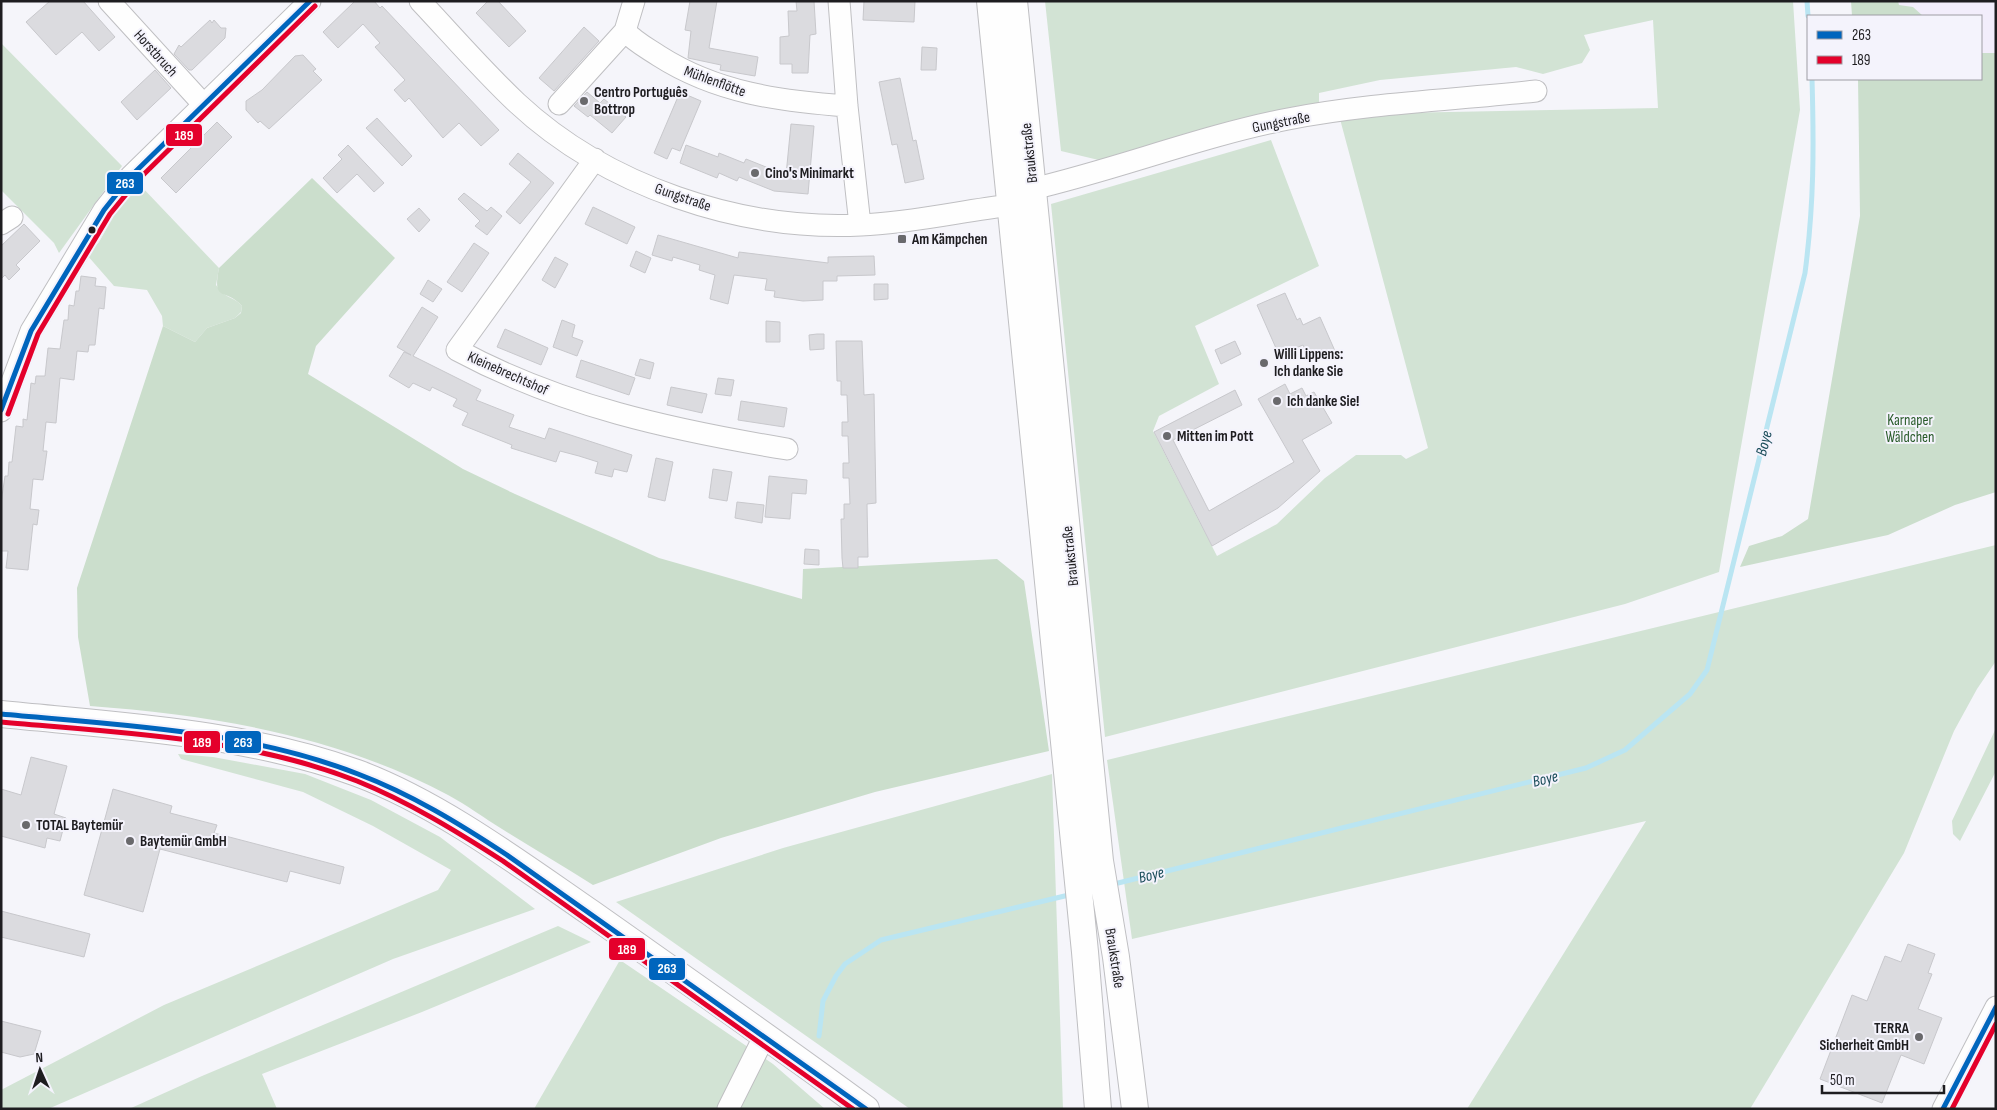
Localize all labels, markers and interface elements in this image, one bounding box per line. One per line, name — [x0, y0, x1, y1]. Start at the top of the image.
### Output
legend — [1807, 15, 1982, 80]
street label: Horstbruch — [129, 26, 182, 81]
text: 263 — [1852, 26, 1871, 45]
text: 189 — [1852, 51, 1870, 70]
street label: Mühlenflötte — [681, 61, 748, 101]
place label: Centro Português Bottrop — [594, 83, 688, 119]
marker: Centro Português Bottrop — [578, 95, 590, 107]
street label: Gungstraße — [1251, 108, 1312, 137]
street label: Braukstraße — [1017, 122, 1042, 184]
line badge: 189 — [165, 123, 203, 147]
text: 189 — [175, 127, 194, 144]
place label: Cino's Minimarkt — [765, 164, 854, 183]
marker: Cino's Minimarkt — [749, 167, 761, 179]
line badge: 263 — [106, 171, 144, 195]
text: 263 — [116, 175, 135, 192]
street label: Gungstraße — [652, 179, 714, 216]
unlabelled marker — [87, 225, 97, 235]
place label: Am Kämpchen — [911, 230, 988, 249]
marker: Am Kämpchen — [896, 233, 908, 245]
place label: Willi Lippens: Ich danke Sie — [1274, 345, 1343, 381]
street label: Kleinebrechtshof — [464, 347, 552, 400]
marker: Willi Lippens: Ich danke Sie — [1258, 357, 1270, 369]
place label: Ich danke Sie! — [1287, 392, 1359, 411]
marker: Ich danke Sie! — [1271, 395, 1283, 407]
park label: Karnaper Wäldchen — [1885, 411, 1935, 447]
place label: Mitten im Pott — [1177, 427, 1253, 446]
water label: Boye — [1752, 429, 1777, 458]
marker: Mitten im Pott — [1161, 430, 1173, 442]
street label: Braukstraße — [1058, 525, 1083, 587]
line badge: 189 — [183, 730, 221, 754]
line badge: 263 — [224, 730, 262, 754]
text: 189 — [193, 734, 212, 751]
text: 263 — [234, 734, 253, 751]
water label: Boye — [1531, 767, 1560, 792]
place label: TOTAL Baytemür — [36, 816, 124, 835]
marker: TOTAL Baytemür — [20, 819, 32, 831]
place label: Baytemür GmbH — [140, 832, 227, 851]
marker: Baytemür GmbH — [124, 835, 136, 847]
water label: Boye — [1137, 863, 1166, 888]
street label: Braukstraße — [1100, 927, 1129, 989]
line badge: 189 — [608, 937, 646, 961]
text: 189 — [618, 941, 637, 958]
line badge: 263 — [648, 957, 686, 981]
text: 263 — [658, 960, 677, 977]
place label: TERRA Sicherheit GmbH — [1819, 1019, 1910, 1055]
marker: TERRA Sicherheit GmbH — [1913, 1031, 1925, 1043]
north arrow — [15, 1045, 65, 1095]
text: N — [35, 1049, 44, 1066]
scale bar — [1822, 1062, 1944, 1094]
text: 50 m — [1830, 1071, 1855, 1090]

